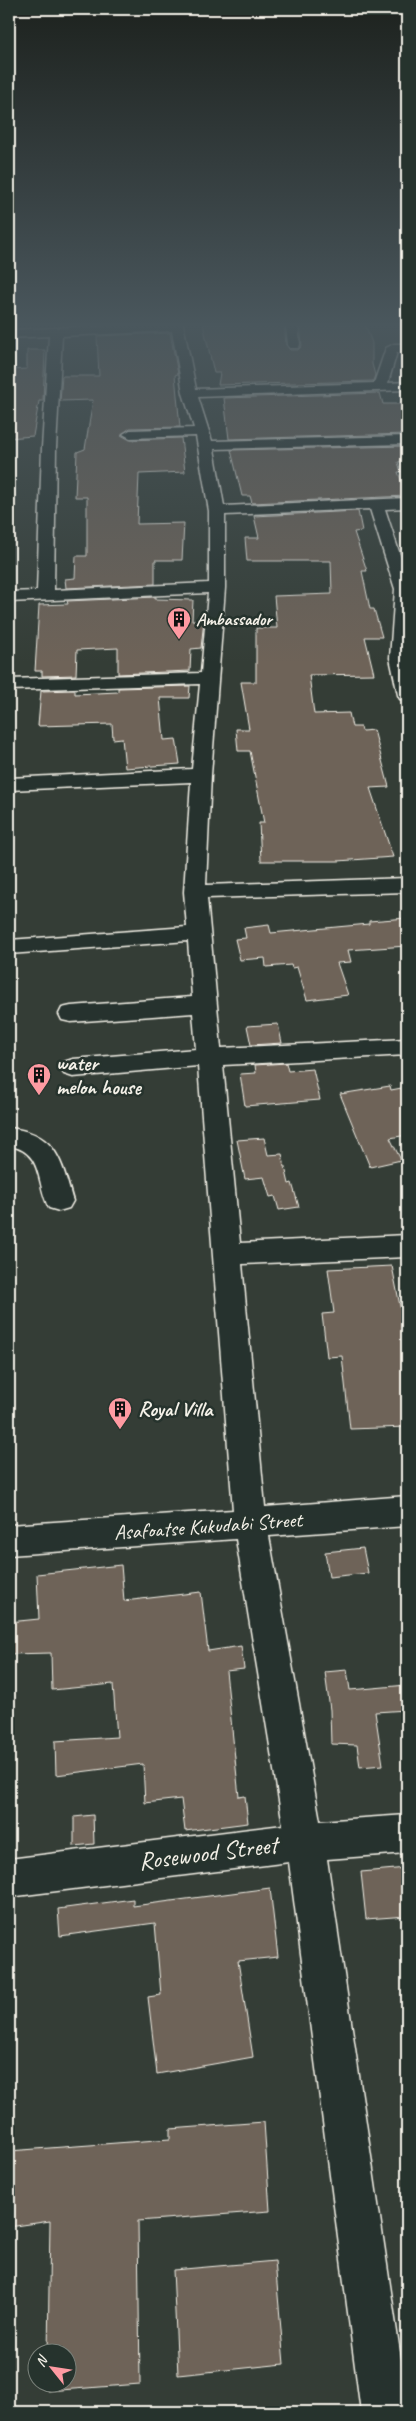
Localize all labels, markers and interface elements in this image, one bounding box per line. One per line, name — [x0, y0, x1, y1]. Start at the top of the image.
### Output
building icon: Ambassador — [166, 606, 192, 640]
place label: Ambassador — [196, 608, 274, 630]
place label: water melon house — [56, 1050, 143, 1100]
building icon: water melon house — [26, 1062, 52, 1096]
building icon: Royal Villa — [107, 1396, 133, 1430]
place label: Royal Villa — [138, 1396, 214, 1422]
street label: Asafoatse Kukudabi Street — [113, 1506, 305, 1546]
street label: Rosewood Street — [137, 1828, 283, 1877]
north arrow — [28, 2344, 78, 2394]
text: N — [32, 2352, 52, 2370]

